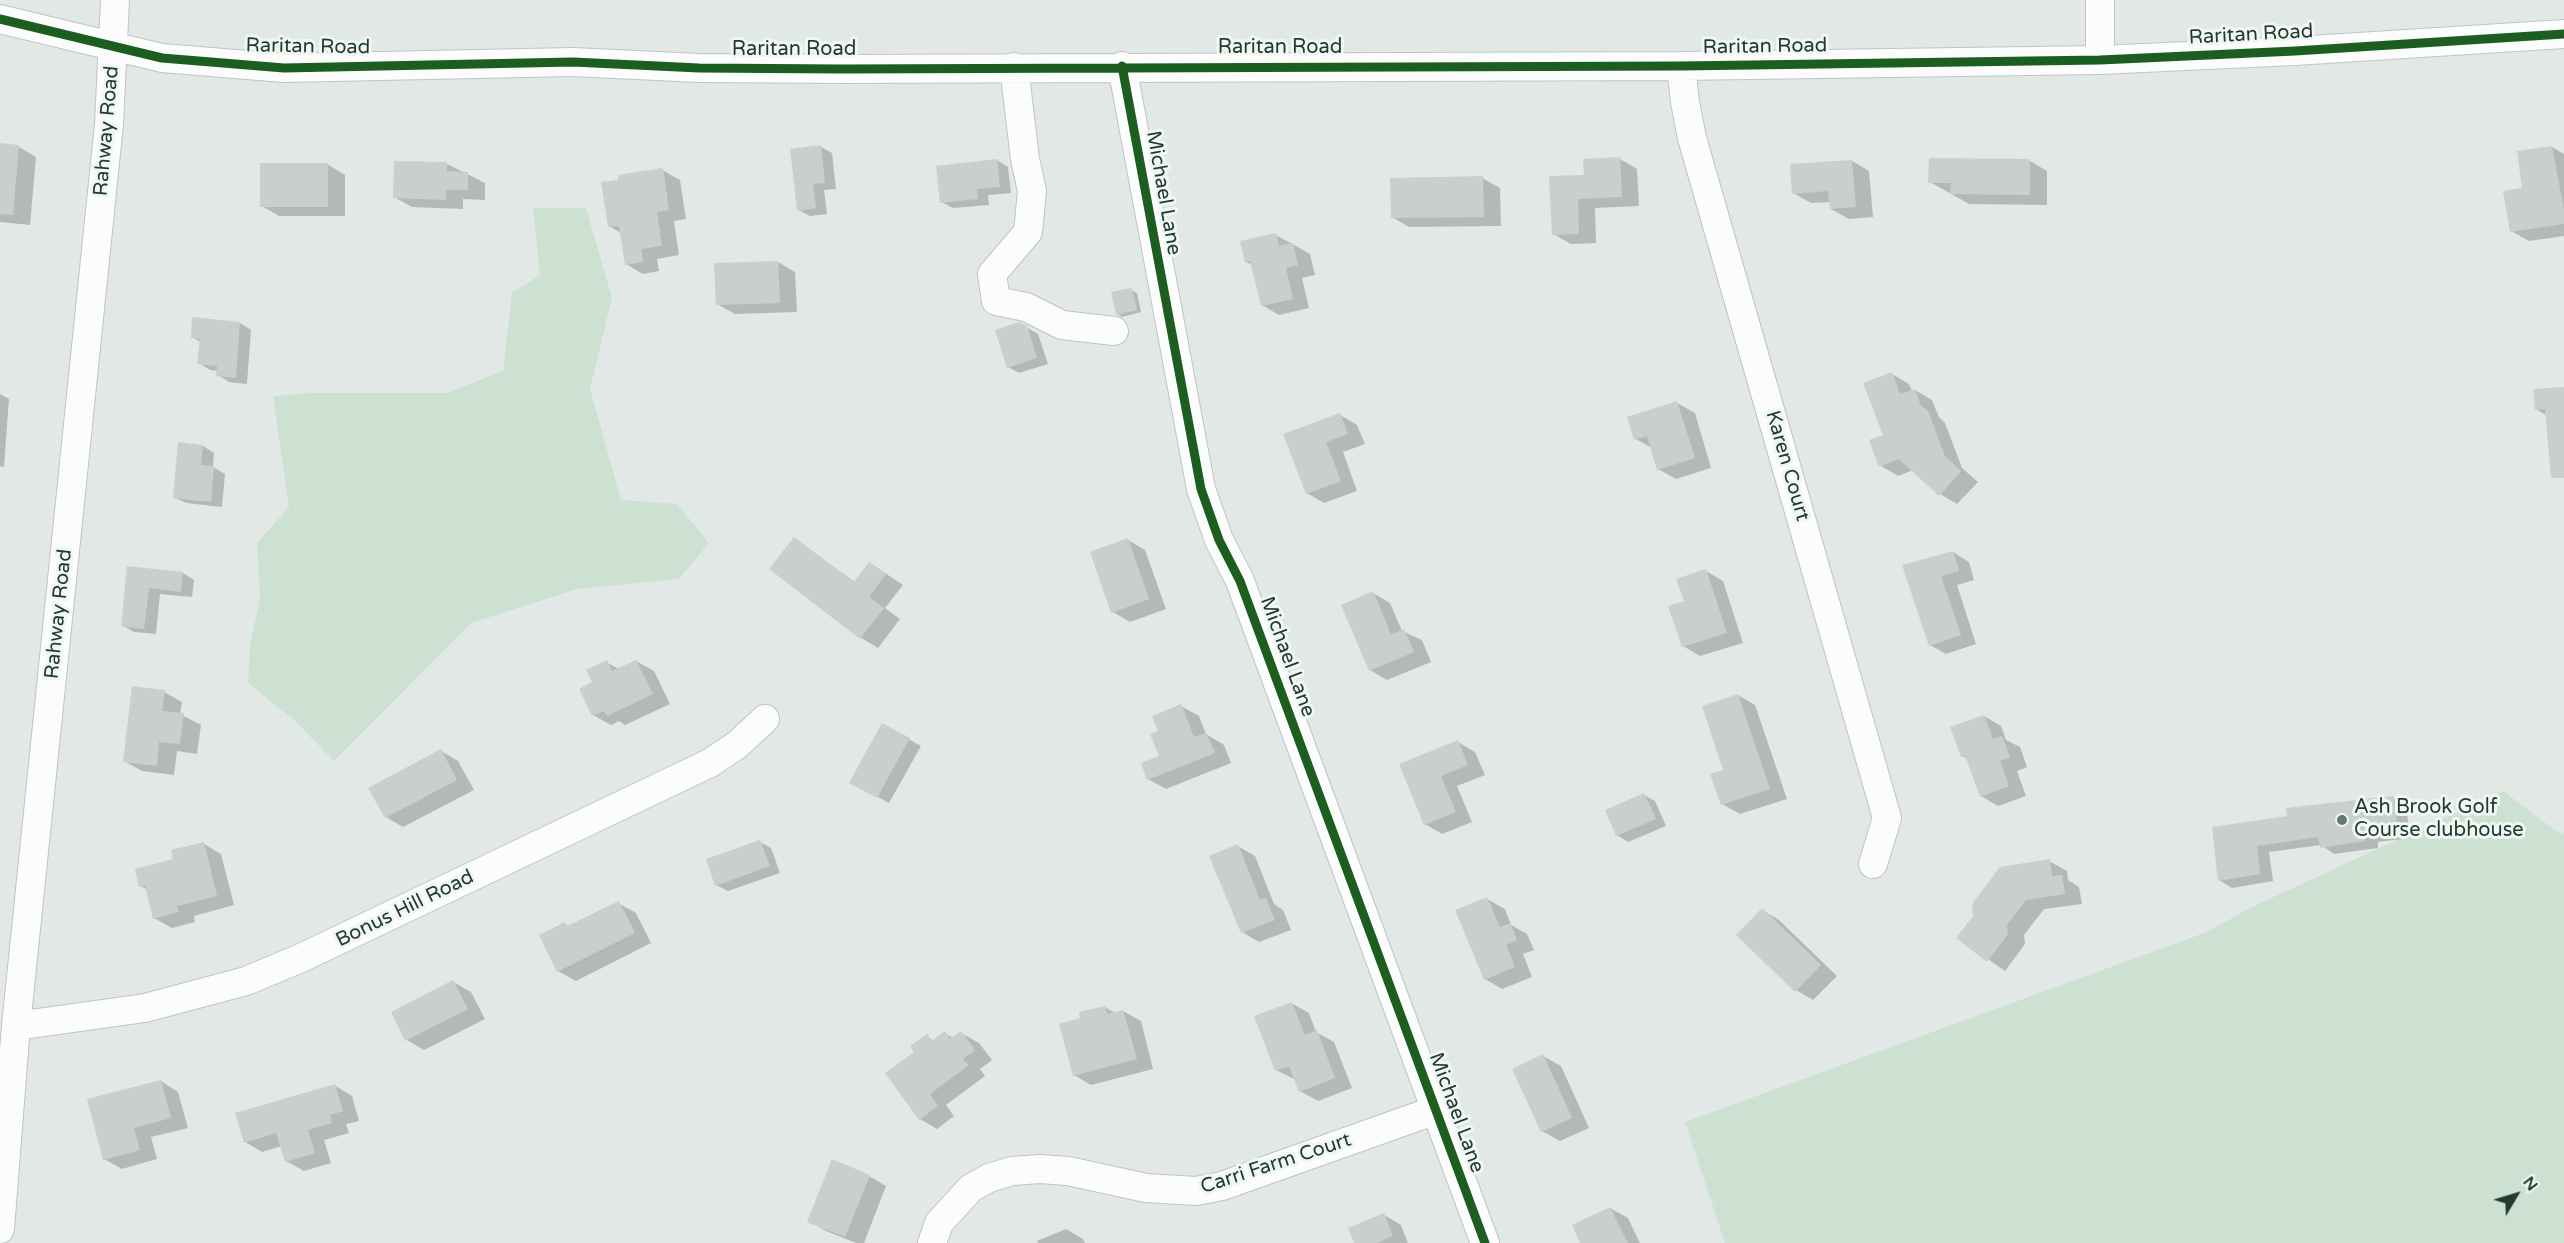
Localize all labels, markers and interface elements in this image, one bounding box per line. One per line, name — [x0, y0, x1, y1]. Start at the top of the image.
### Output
street label: Raritan Road — [2188, 20, 2314, 50]
street label: Raritan Road — [245, 34, 371, 60]
street label: Raritan Road — [1702, 34, 1828, 60]
street label: Raritan Road — [1218, 36, 1342, 60]
street label: Raritan Road — [732, 38, 856, 62]
street label: Rahway Road — [89, 65, 125, 197]
street label: Michael Lane — [1140, 129, 1186, 257]
street label: Karen Court — [1760, 408, 1814, 524]
street label: Rahway Road — [40, 548, 78, 680]
street label: Michael Lane — [1254, 594, 1320, 720]
place label: Ash Brook Golf Course clubhouse — [2354, 796, 2524, 843]
marker: Ash Brook Golf Course clubhouse — [2335, 813, 2349, 827]
street label: Bonus Hill Road — [332, 865, 478, 953]
street label: Michael Lane — [1423, 1050, 1489, 1176]
street label: Carri Farm Court — [1198, 1128, 1354, 1200]
north arrow — [2486, 1165, 2546, 1225]
text: N — [2518, 1173, 2542, 1195]

